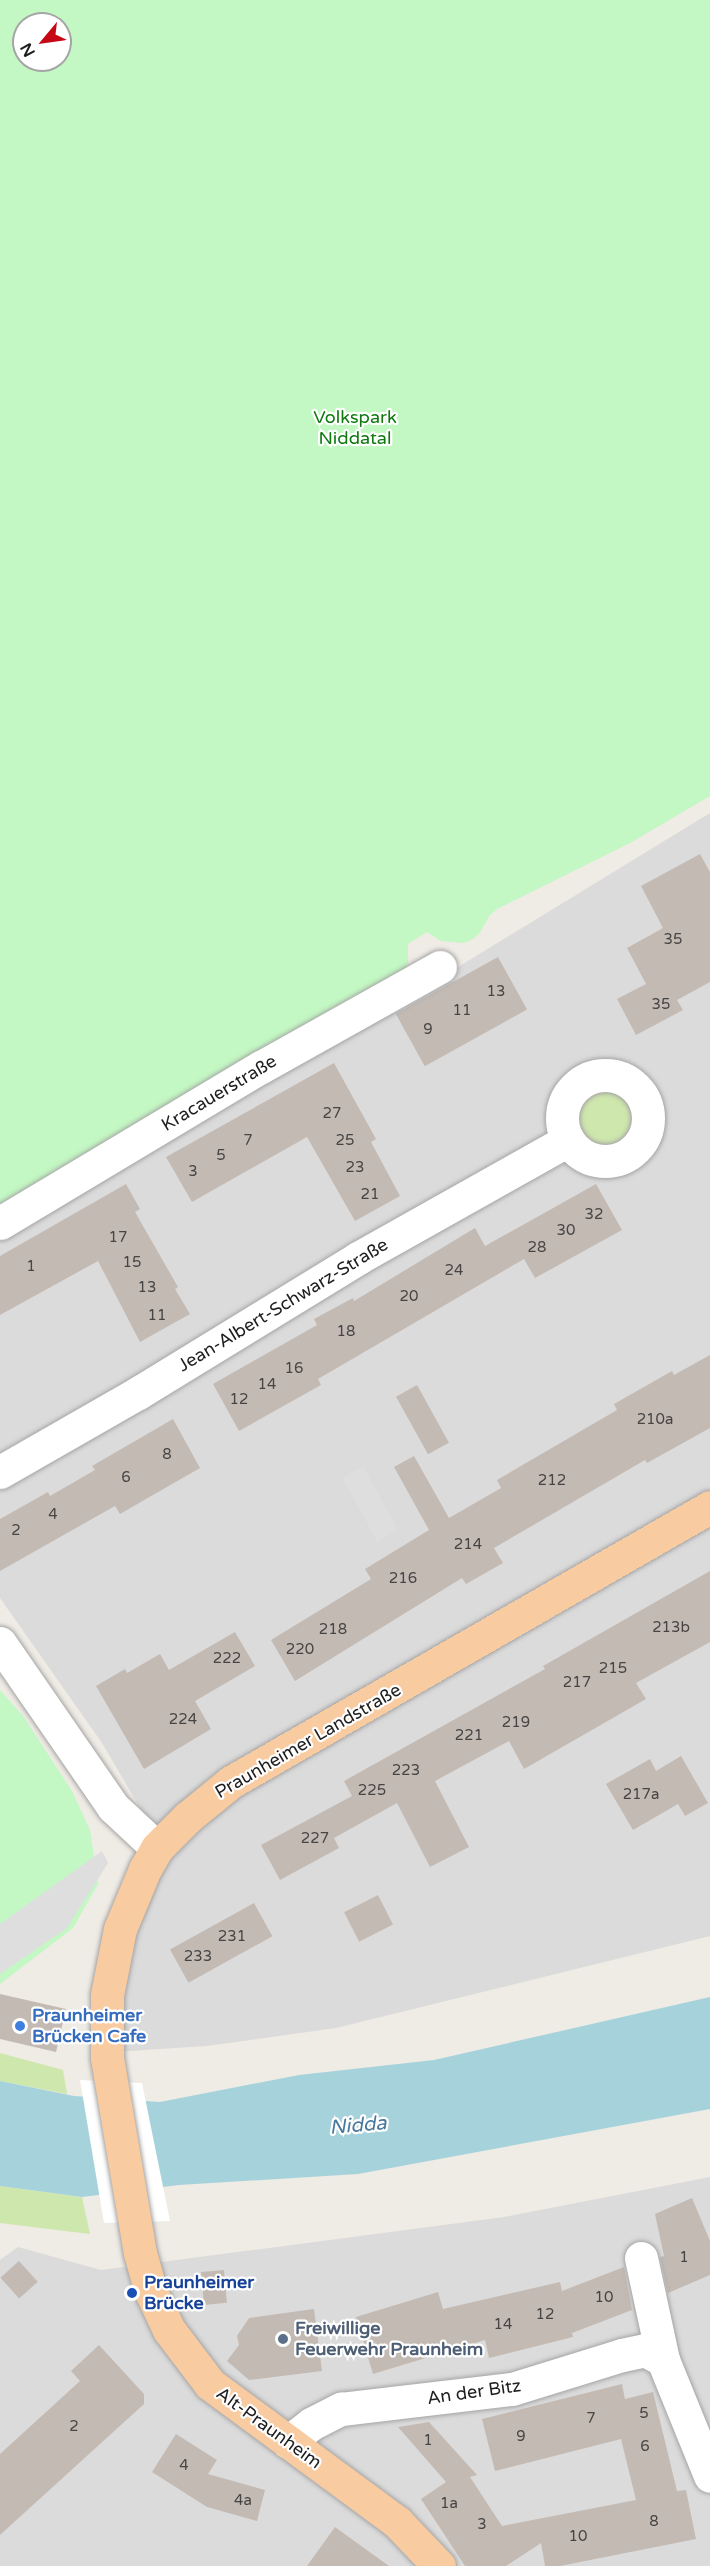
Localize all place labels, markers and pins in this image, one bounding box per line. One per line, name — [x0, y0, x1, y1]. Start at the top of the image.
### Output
place label: Praunheimer Brücken Cafe — [32, 2005, 146, 2048]
marker: Praunheimer Brücken Cafe — [13, 2019, 27, 2033]
place label: Praunheimer Brücke — [144, 2272, 254, 2314]
marker: Praunheimer Brücke — [125, 2286, 139, 2300]
place label: Freiwillige Feuerwehr Praunheim — [295, 2318, 483, 2360]
marker: Freiwillige Feuerwehr Praunheim — [276, 2332, 290, 2346]

